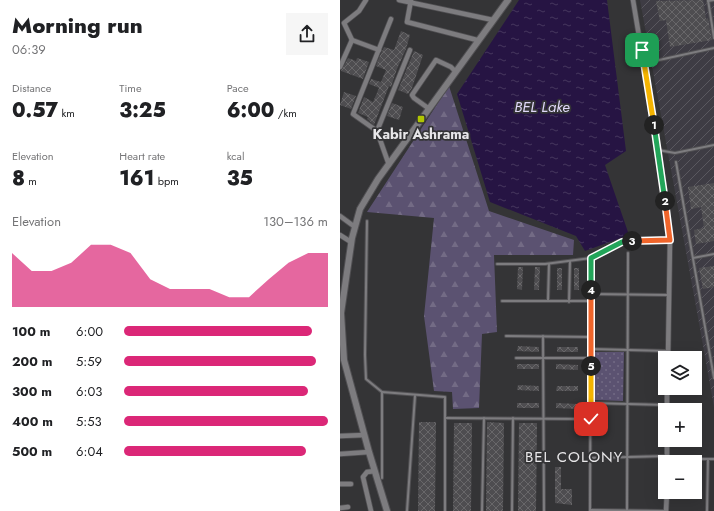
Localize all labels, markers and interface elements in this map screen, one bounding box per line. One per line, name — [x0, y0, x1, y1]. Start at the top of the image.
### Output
text: Morning run — [12, 9, 143, 41]
button: share — [286, 13, 328, 55]
pin — [625, 33, 659, 67]
icon: arrive — [631, 39, 653, 61]
text: 06:39 — [12, 40, 46, 59]
text: Distance — [12, 80, 51, 96]
text: Time — [119, 80, 142, 96]
text: Pace — [227, 80, 249, 96]
text: 0.57 — [12, 96, 58, 125]
text: 3:25 — [119, 96, 166, 125]
text: 6:00 — [227, 96, 274, 125]
water label: BEL Lake — [514, 96, 570, 118]
text: km — [58, 105, 75, 121]
text: /km — [274, 105, 297, 121]
marker: Kabir Ashrama — [416, 114, 426, 124]
pin: 1 — [644, 115, 664, 135]
text: 1 — [651, 117, 657, 133]
place label: Kabir Ashrama — [373, 124, 469, 144]
text: Elevation — [12, 148, 54, 164]
text: Heart rate — [119, 148, 165, 164]
text: kcal — [227, 148, 244, 164]
text: 8 — [12, 164, 25, 193]
text: 161 — [119, 164, 154, 193]
text: 35 — [227, 164, 253, 193]
text: m — [25, 173, 37, 189]
text: bpm — [154, 173, 179, 189]
pin: 2 — [655, 191, 675, 211]
text: 2 — [661, 193, 669, 209]
text: Elevation — [12, 212, 61, 231]
text: 130–136 m — [263, 212, 328, 231]
pin: 3 — [622, 231, 642, 251]
text: 3 — [629, 233, 635, 249]
pin: 4 — [581, 280, 601, 300]
text: 4 — [587, 282, 595, 298]
text: 100 m — [12, 322, 50, 341]
text: 6:00 — [76, 322, 103, 341]
map controls — [658, 351, 702, 499]
button: layers — [658, 351, 702, 395]
text: 200 m — [12, 352, 52, 371]
text: 5:59 — [76, 352, 102, 371]
pin: 5 — [581, 356, 601, 376]
text: 5 — [587, 358, 595, 374]
text: 300 m — [12, 382, 52, 401]
text: 6:03 — [76, 382, 102, 401]
pin — [574, 402, 608, 436]
button: + — [658, 403, 702, 447]
icon: check — [580, 408, 602, 430]
text: 400 m — [12, 412, 53, 431]
text: 5:53 — [76, 412, 102, 431]
text: 500 m — [12, 442, 52, 461]
text: 6:04 — [76, 442, 103, 461]
district label: BEL COLONY — [525, 446, 623, 468]
button: − — [658, 455, 702, 499]

